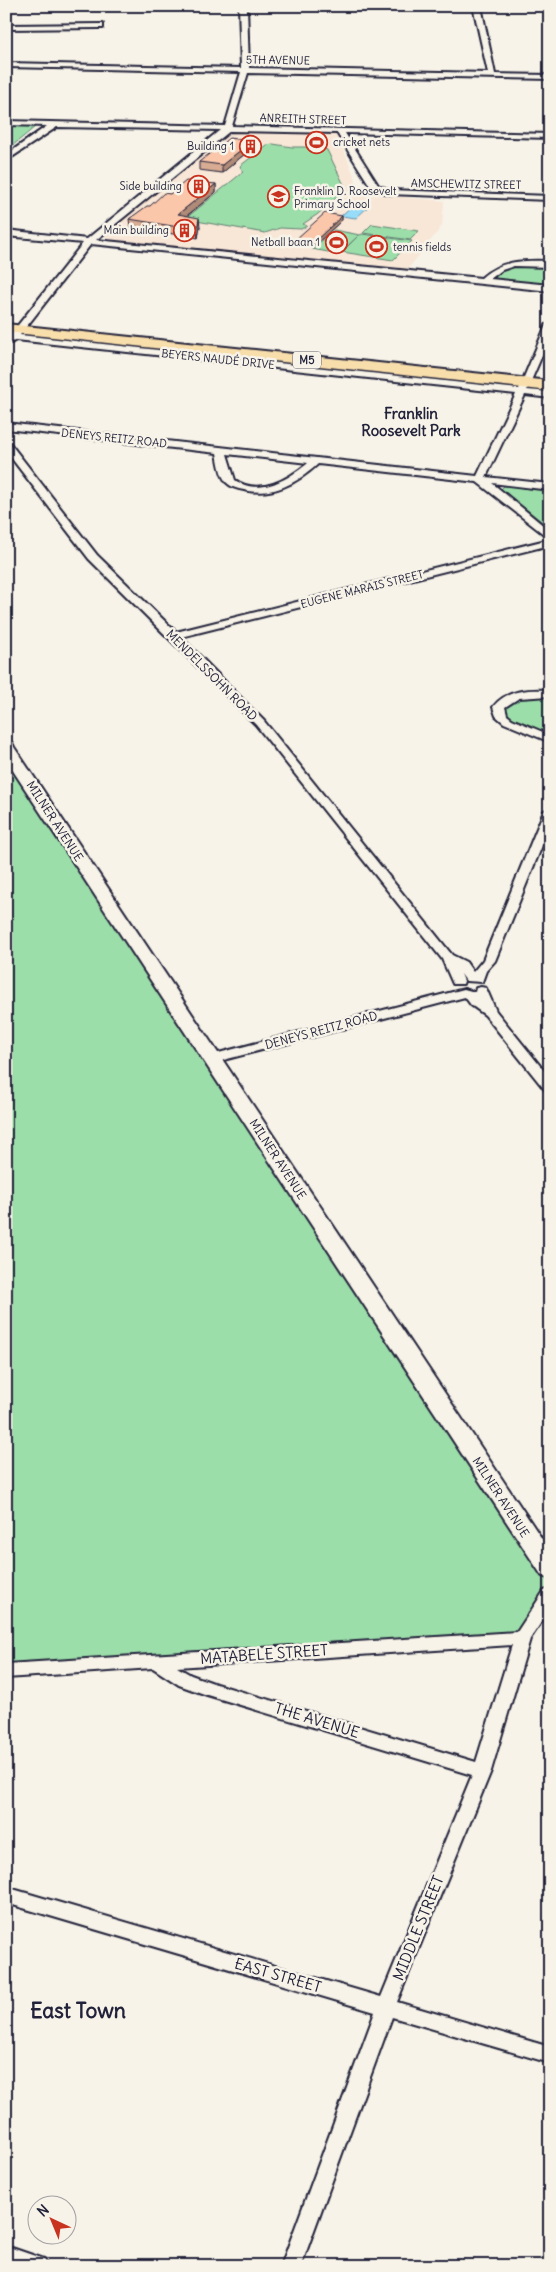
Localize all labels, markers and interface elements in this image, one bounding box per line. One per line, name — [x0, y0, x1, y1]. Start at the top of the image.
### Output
street label: 5TH AVENUE — [246, 52, 310, 68]
street label: ANREITH STREET — [259, 110, 347, 128]
sports icon: cricket nets — [305, 130, 329, 154]
building icon: Building 1 — [238, 134, 262, 158]
place label: cricket nets — [333, 135, 390, 149]
place label: Building 1 — [187, 139, 234, 153]
building icon: Side building — [186, 174, 210, 198]
street label: AMSCHEWITZ STREET — [411, 176, 522, 192]
place label: Side building — [120, 179, 182, 193]
place label: Franklin D. Roosevelt Primary School — [294, 184, 397, 211]
school or university icon: Franklin D. Roosevelt Primary School — [266, 185, 290, 209]
building icon: Main building — [173, 218, 197, 242]
place label: Main building — [104, 223, 169, 237]
sports icon: Netball baan 1 — [324, 230, 348, 254]
place label: Netball baan 1 — [251, 235, 320, 249]
sports icon: tennis fields — [365, 235, 389, 259]
place label: tennis fields — [393, 240, 451, 254]
street label: BEYERS NAUDÉ DRIVE — [161, 345, 276, 372]
road number: M5 — [293, 352, 321, 368]
district label: Franklin Roosevelt Park — [361, 404, 461, 440]
street label: DENEYS REITZ ROAD — [60, 425, 168, 451]
street label: EUGENE MARAIS STREET — [299, 567, 425, 611]
street label: MENDELSSOHN ROAD — [163, 626, 261, 724]
street label: MILNER AVENUE — [23, 778, 87, 864]
street label: DENEYS REITZ ROAD — [263, 1008, 379, 1052]
street label: MILNER AVENUE — [246, 1116, 310, 1202]
street label: MILNER AVENUE — [469, 1454, 533, 1540]
street label: MATABELE STREET — [199, 1640, 329, 1668]
street label: THE AVENUE — [272, 1698, 362, 1742]
street label: MIDDLE STREET — [388, 1873, 448, 1983]
street label: EAST STREET — [232, 1954, 324, 1996]
district label: East Town — [30, 1997, 126, 2024]
north arrow — [28, 2194, 78, 2244]
text: N — [33, 2201, 53, 2220]

